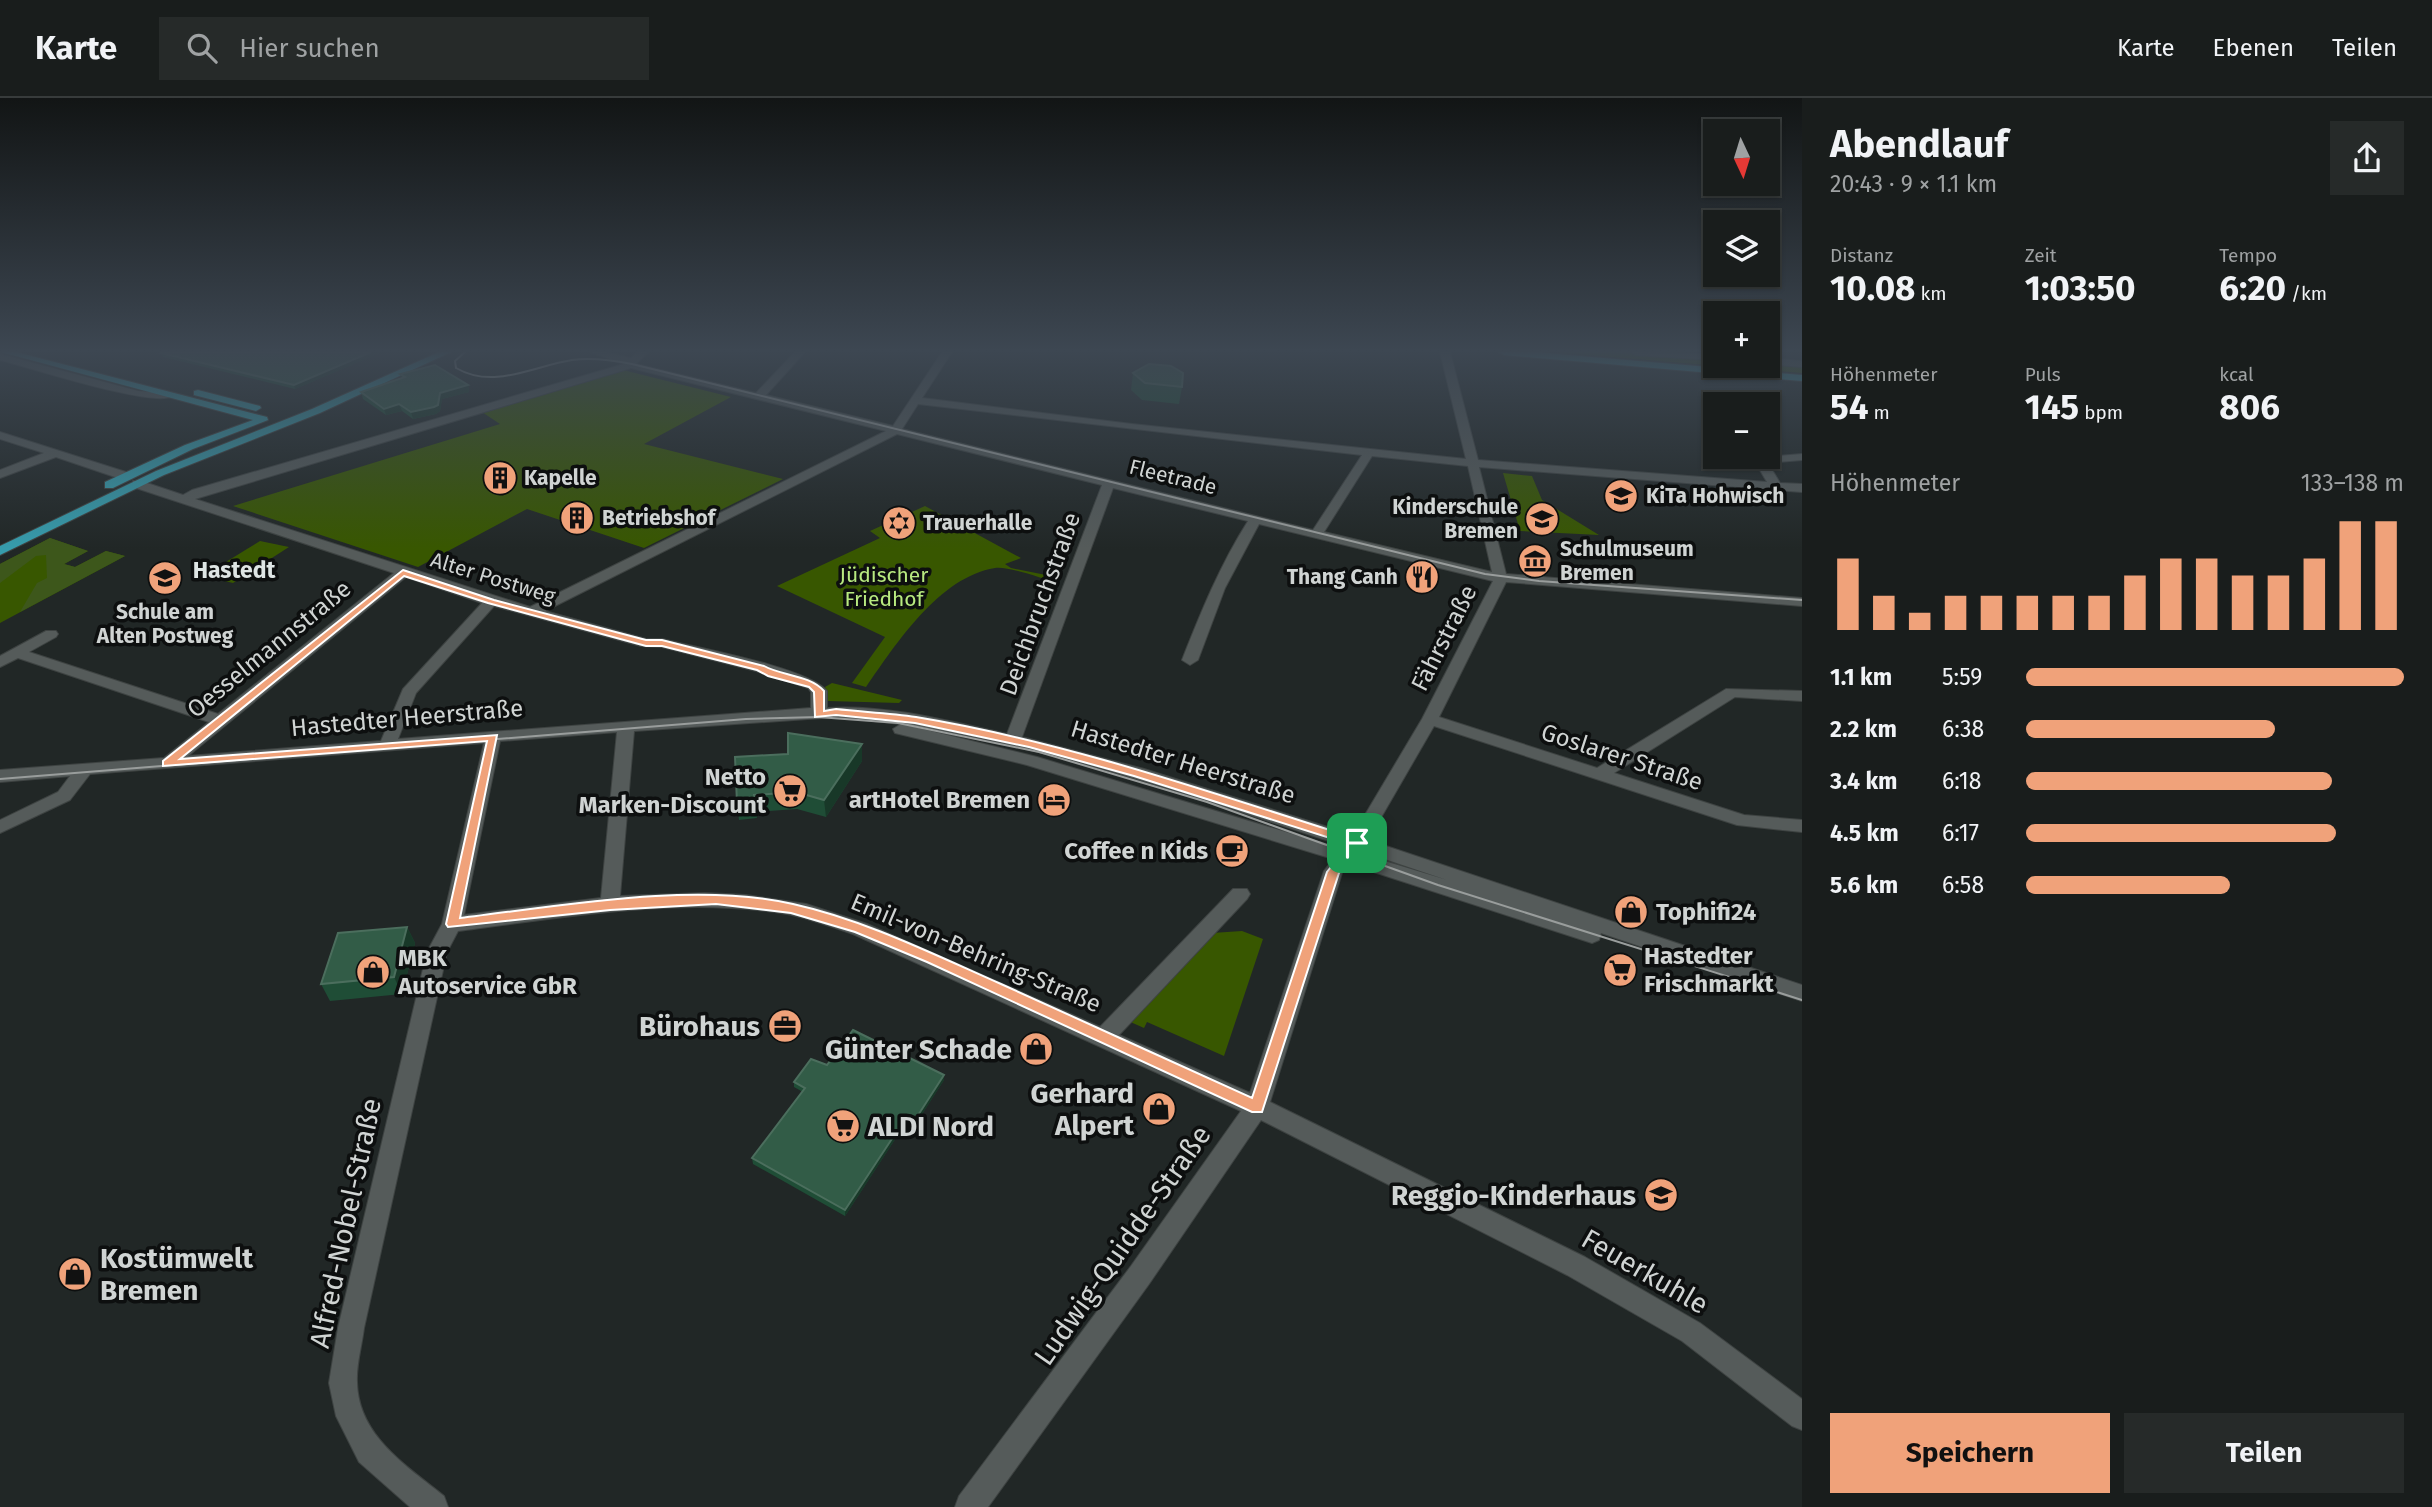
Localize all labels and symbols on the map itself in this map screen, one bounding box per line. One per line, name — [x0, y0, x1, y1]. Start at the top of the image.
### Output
north arrow — [1703, 119, 1780, 196]
street label: Fleetrade — [1126, 454, 1220, 500]
building icon: Kapelle — [481, 459, 519, 497]
place label: Kapelle — [524, 465, 597, 491]
school or university icon: KiTa Hohwisch — [1602, 477, 1640, 515]
place label: KiTa Hohwisch — [1646, 483, 1784, 509]
place label: Kinderschule Bremen — [1392, 494, 1518, 544]
building icon: Betriebshof — [558, 499, 596, 537]
school or university icon: Kinderschule Bremen — [1523, 500, 1561, 538]
synagogue icon: Trauerhalle — [880, 504, 918, 542]
place label: Betriebshof — [602, 505, 718, 531]
street label: Deichbruchstraße — [994, 509, 1086, 699]
place label: Trauerhalle — [923, 510, 1033, 536]
place label: Schulmuseum Bremen — [1560, 536, 1694, 586]
museum icon: Schulmuseum Bremen — [1516, 542, 1554, 580]
street label: Alter Postweg — [427, 547, 559, 609]
district label: Hastedt — [193, 556, 276, 584]
restaurant icon: Thang Canh — [1403, 558, 1441, 596]
school or university icon: Schule am Alten Postweg — [146, 559, 184, 597]
park label: Jüdischer Friedhof — [840, 562, 928, 612]
place label: Thang Canh — [1287, 564, 1398, 590]
street label: Oesselmannstraße — [182, 574, 356, 724]
street label: Fährstraße — [1405, 580, 1483, 696]
place label: Schule am Alten Postweg — [96, 599, 234, 649]
street label: Hastedter Heerstraße — [290, 694, 524, 742]
street label: Hastedter Heerstraße — [1067, 715, 1299, 809]
street label: Goslarer Straße — [1538, 718, 1706, 796]
place label: Netto Marken-Discount — [579, 763, 767, 819]
supermarket icon: Netto Marken-Discount — [771, 772, 809, 810]
hotel icon: artHotel Bremen — [1035, 781, 1073, 819]
place label: artHotel Bremen — [849, 786, 1030, 814]
pin — [1327, 813, 1387, 873]
cafe icon: Coffee n Kids — [1213, 832, 1251, 870]
place label: Coffee n Kids — [1064, 837, 1208, 865]
street label: Emil-von-Behring-Straße — [847, 888, 1105, 1018]
shop icon: Tophifi24 — [1612, 893, 1650, 931]
place label: Tophifi24 — [1656, 898, 1757, 926]
place label: Hastedter Frischmarkt — [1644, 942, 1774, 998]
place label: MBK Autoservice GbR — [397, 944, 577, 1000]
supermarket icon: Hastedter Frischmarkt — [1601, 951, 1639, 989]
shop icon: MBK Autoservice GbR — [354, 953, 392, 991]
office icon: Bürohaus — [766, 1007, 804, 1045]
place label: Bürohaus — [639, 1010, 760, 1043]
shop icon: Günter Schade — [1017, 1030, 1055, 1068]
place label: Günter Schade — [825, 1033, 1012, 1066]
place label: Gerhard Alpert — [1031, 1077, 1135, 1142]
shop icon: Gerhard Alpert — [1140, 1090, 1178, 1128]
street label: Alfred-Nobel-Straße — [303, 1095, 388, 1351]
supermarket icon: ALDI Nord — [824, 1107, 862, 1145]
place label: ALDI Nord — [867, 1110, 994, 1143]
street label: Ludwig-Quidde-Straße — [1027, 1119, 1218, 1371]
school or university icon: Reggio-Kinderhaus — [1642, 1176, 1680, 1214]
place label: Reggio-Kinderhaus — [1391, 1179, 1636, 1212]
street label: Feuerkuhle — [1576, 1222, 1714, 1321]
place label: Kostümwelt Bremen — [100, 1242, 254, 1307]
shop icon: Kostümwelt Bremen — [56, 1255, 94, 1293]

